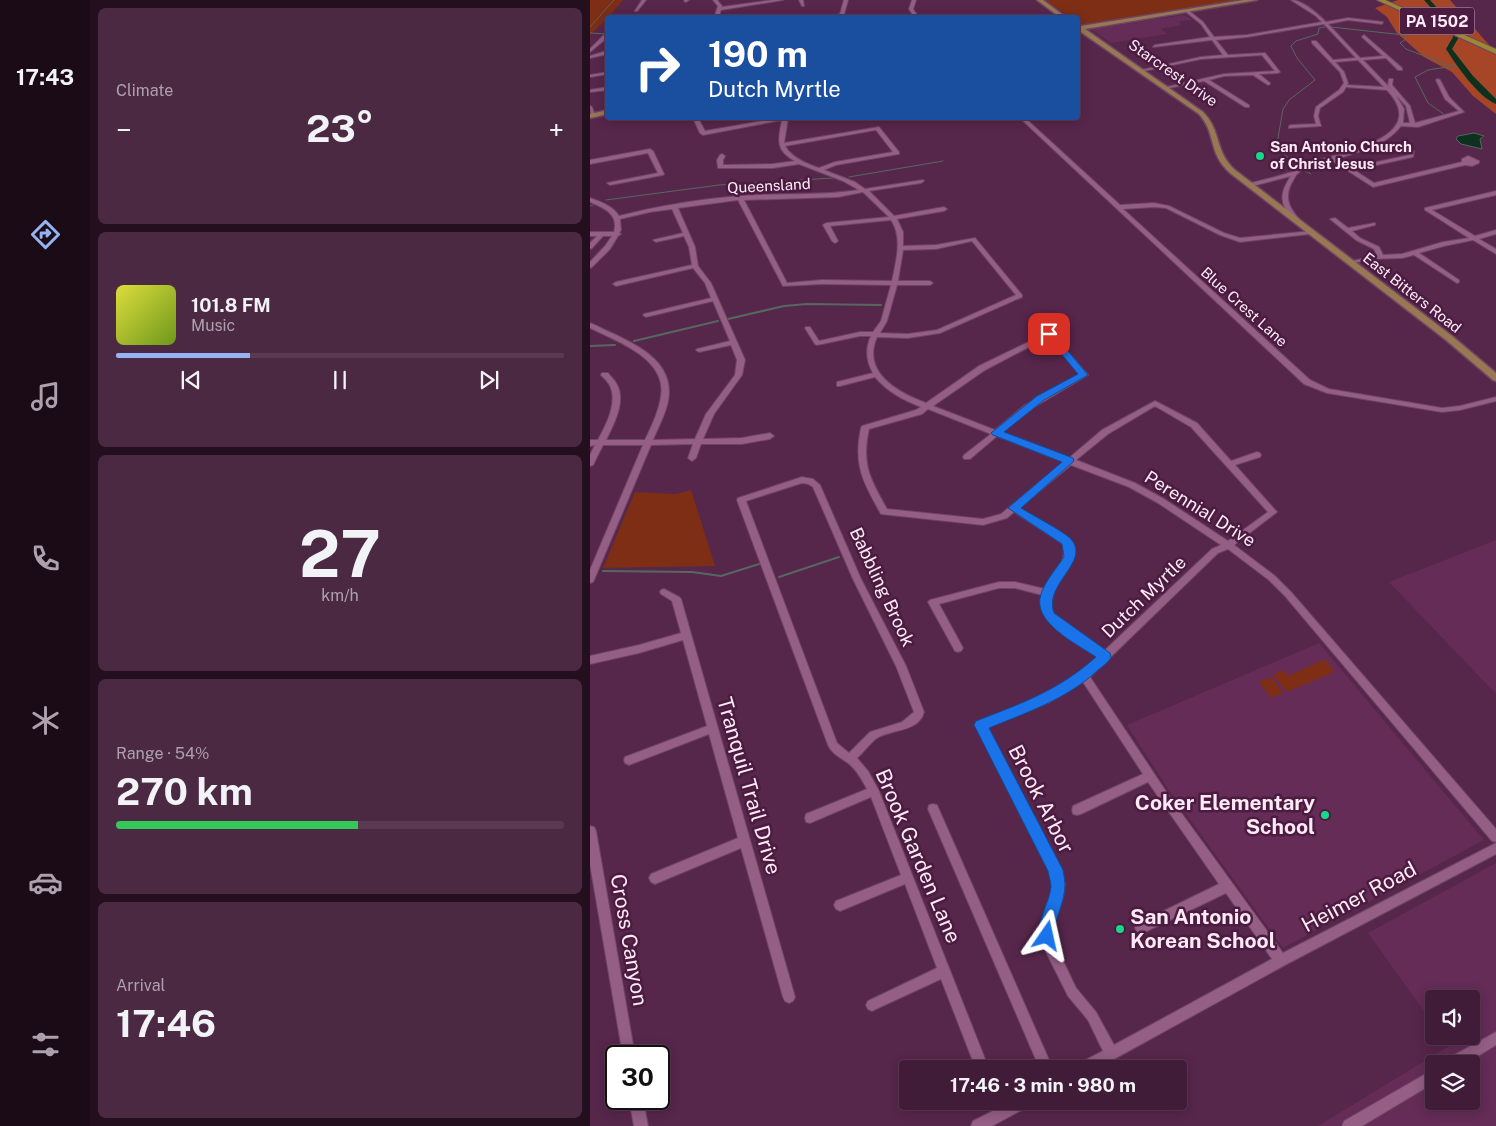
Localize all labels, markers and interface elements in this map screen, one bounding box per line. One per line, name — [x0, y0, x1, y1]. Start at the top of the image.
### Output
road number: PA 1502 — [1400, 8, 1474, 34]
text: 190 m — [708, 34, 808, 75]
icon: right — [625, 35, 690, 100]
street label: Starcrest Drive — [1126, 36, 1221, 110]
text: 17:43 — [16, 64, 74, 90]
text: Dutch Myrtle — [708, 76, 841, 102]
text: Climate — [116, 81, 173, 100]
text: 23° — [306, 106, 374, 151]
text: − — [116, 113, 132, 146]
text: + — [548, 113, 564, 146]
place label: San Antonio Church of Christ Jesus — [1270, 138, 1412, 172]
marker: San Antonio Church of Christ Jesus — [1254, 150, 1266, 162]
street label: Queensland — [727, 175, 811, 196]
icon: directions — [28, 217, 63, 252]
street label: East Bitters Road — [1360, 249, 1465, 336]
street label: Blue Crest Lane — [1198, 263, 1291, 350]
text: 101.8 FM — [191, 294, 271, 316]
pin — [1028, 313, 1070, 355]
text: Music — [191, 316, 235, 335]
icon: arrive — [1035, 320, 1063, 348]
icon: previous — [177, 366, 205, 394]
icon: pause — [326, 366, 354, 394]
icon: next — [475, 366, 503, 394]
icon: music — [28, 379, 63, 414]
street label: Perennial Drive — [1141, 466, 1260, 551]
text: 27 — [299, 515, 381, 592]
street label: Babbling Brook — [846, 524, 919, 650]
icon: phone — [28, 541, 63, 576]
street label: Dutch Myrtle — [1097, 551, 1190, 642]
text: km/h — [321, 586, 359, 605]
street label: Tranquil Trail Drive — [712, 694, 787, 877]
icon: climate — [28, 703, 63, 738]
street label: Brook Arbor — [1003, 740, 1079, 857]
text: Range · 54% — [116, 744, 210, 763]
street label: Brook Garden Lane — [870, 765, 966, 947]
text: 270 km — [116, 769, 253, 814]
place label: Coker Elementary School — [1135, 790, 1315, 839]
marker: Coker Elementary School — [1319, 809, 1331, 821]
street label: Heimer Road — [1297, 856, 1420, 937]
icon: car — [28, 865, 63, 900]
street label: Cross Canyon — [606, 872, 653, 1008]
place label: San Antonio Korean School — [1130, 904, 1276, 953]
position arrow — [1020, 909, 1072, 961]
marker: San Antonio Korean School — [1114, 923, 1126, 935]
text: Arrival — [116, 976, 165, 995]
map controls — [1425, 990, 1480, 1110]
button: sound — [1425, 990, 1480, 1045]
text: 17:46 — [116, 1001, 216, 1046]
icon: filters — [28, 1027, 63, 1062]
speed limit sign: 30 — [605, 1045, 670, 1110]
button: layers — [1425, 1055, 1480, 1110]
text: 17:46 · 3 min · 980 m — [950, 1074, 1136, 1096]

